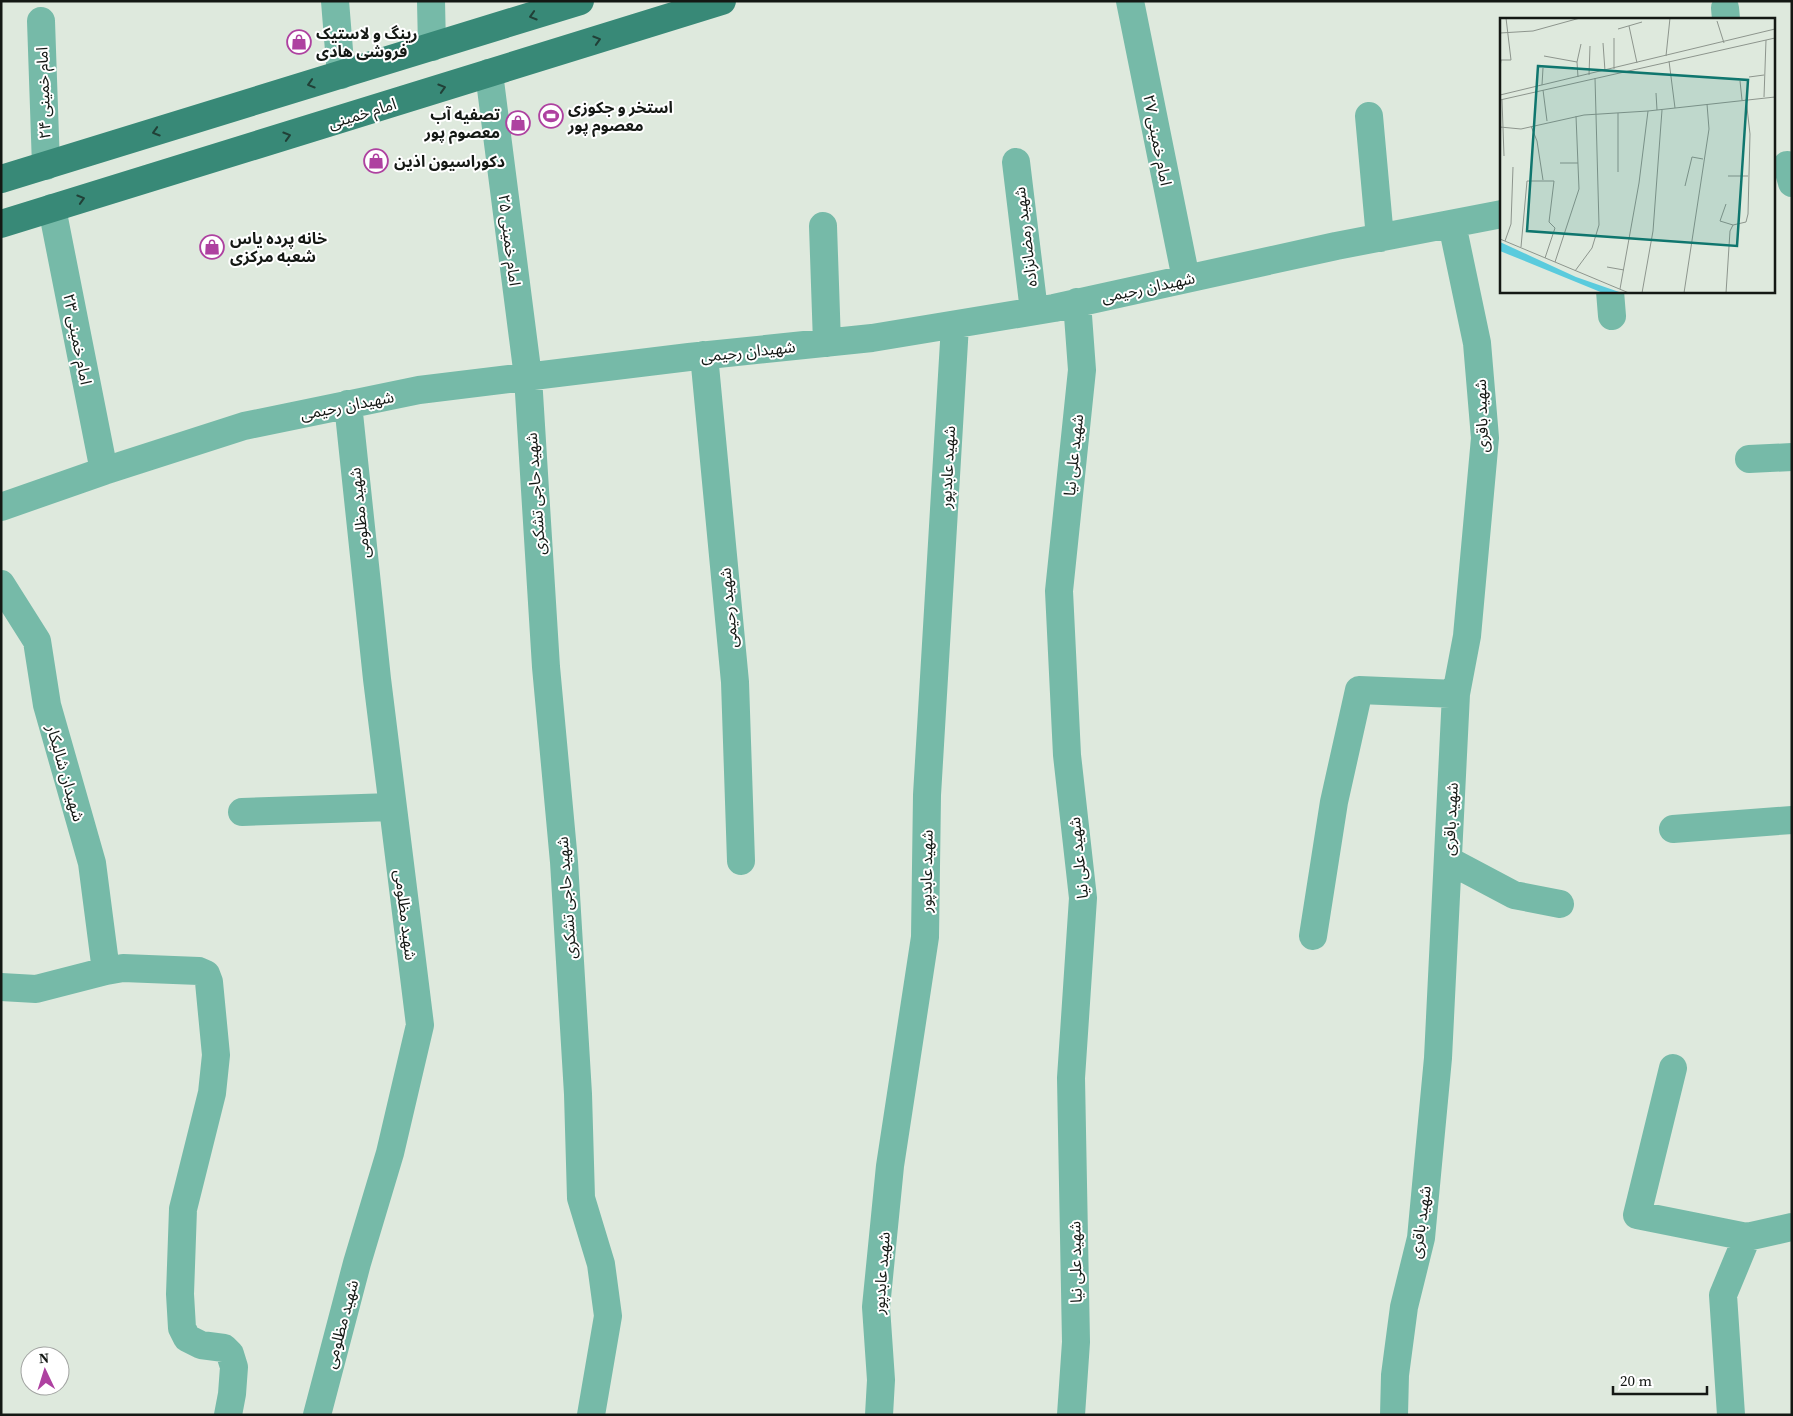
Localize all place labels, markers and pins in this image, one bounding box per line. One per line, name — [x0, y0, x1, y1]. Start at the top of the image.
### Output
place label: رینگ و لاستیک فروشی هادی — [316, 22, 418, 62]
shop icon: رینگ و لاستیک فروشی هادی — [286, 29, 312, 55]
place label: استخر و جکوزی معصوم پور — [567, 96, 673, 137]
place label: تصفیه آب معصوم پور — [424, 103, 500, 144]
sports icon: استخر و جکوزی معصوم پور — [538, 103, 564, 129]
shop icon: تصفیه آب معصوم پور — [505, 110, 531, 136]
shop icon: دکوراسیون اذین — [363, 148, 389, 174]
place label: دکوراسیون اذین — [394, 150, 505, 172]
place label: خانه پرده یاس شعبه مرکزی — [230, 227, 327, 267]
shop icon: خانه پرده یاس شعبه مرکزی — [199, 234, 225, 260]

